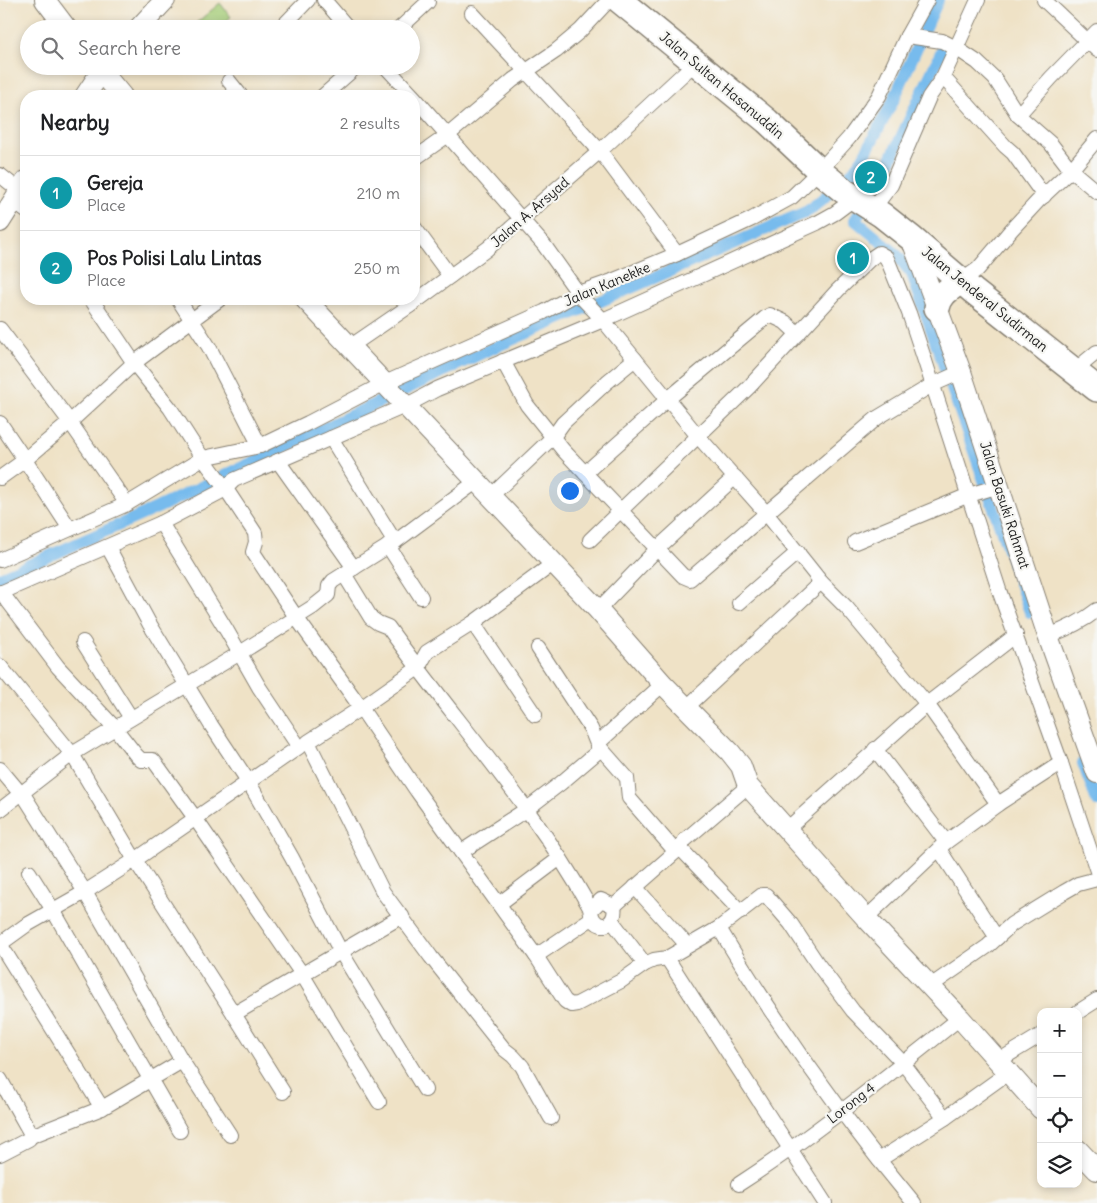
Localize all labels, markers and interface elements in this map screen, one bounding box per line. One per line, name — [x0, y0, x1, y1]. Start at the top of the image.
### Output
search box — [20, 20, 420, 75]
street label: Jalan Sultan Hasanuddin — [656, 28, 788, 142]
icon: search — [38, 34, 66, 62]
text: Search here — [78, 36, 181, 60]
text: Nearby — [40, 109, 110, 136]
text: 2 results — [340, 113, 400, 133]
pin: 2 — [855, 158, 887, 196]
text: Gereja — [87, 171, 143, 195]
street label: Jalan A. Arsyad — [487, 173, 573, 251]
text: 1 — [53, 183, 59, 203]
text: 210 m — [357, 183, 400, 203]
text: Place — [87, 195, 126, 215]
pin: 1 — [837, 239, 869, 277]
street label: Jalan Jenderal Sudirman — [918, 242, 1052, 356]
text: Pos Polisi Lalu Lintas — [87, 246, 262, 270]
text: 2 — [52, 258, 60, 278]
text: 250 m — [354, 258, 400, 278]
street label: Jalan Kanekke — [561, 258, 653, 310]
text: Place — [87, 270, 126, 290]
street label: Jalan Basuki Rahmat — [976, 439, 1034, 571]
your location — [557, 478, 583, 504]
map controls — [1037, 1008, 1082, 1188]
button: + — [1037, 1008, 1082, 1053]
button: − — [1037, 1053, 1082, 1098]
street label: Lorong 4 — [823, 1079, 879, 1127]
button: locate — [1037, 1098, 1082, 1143]
button: layers — [1037, 1143, 1082, 1188]

